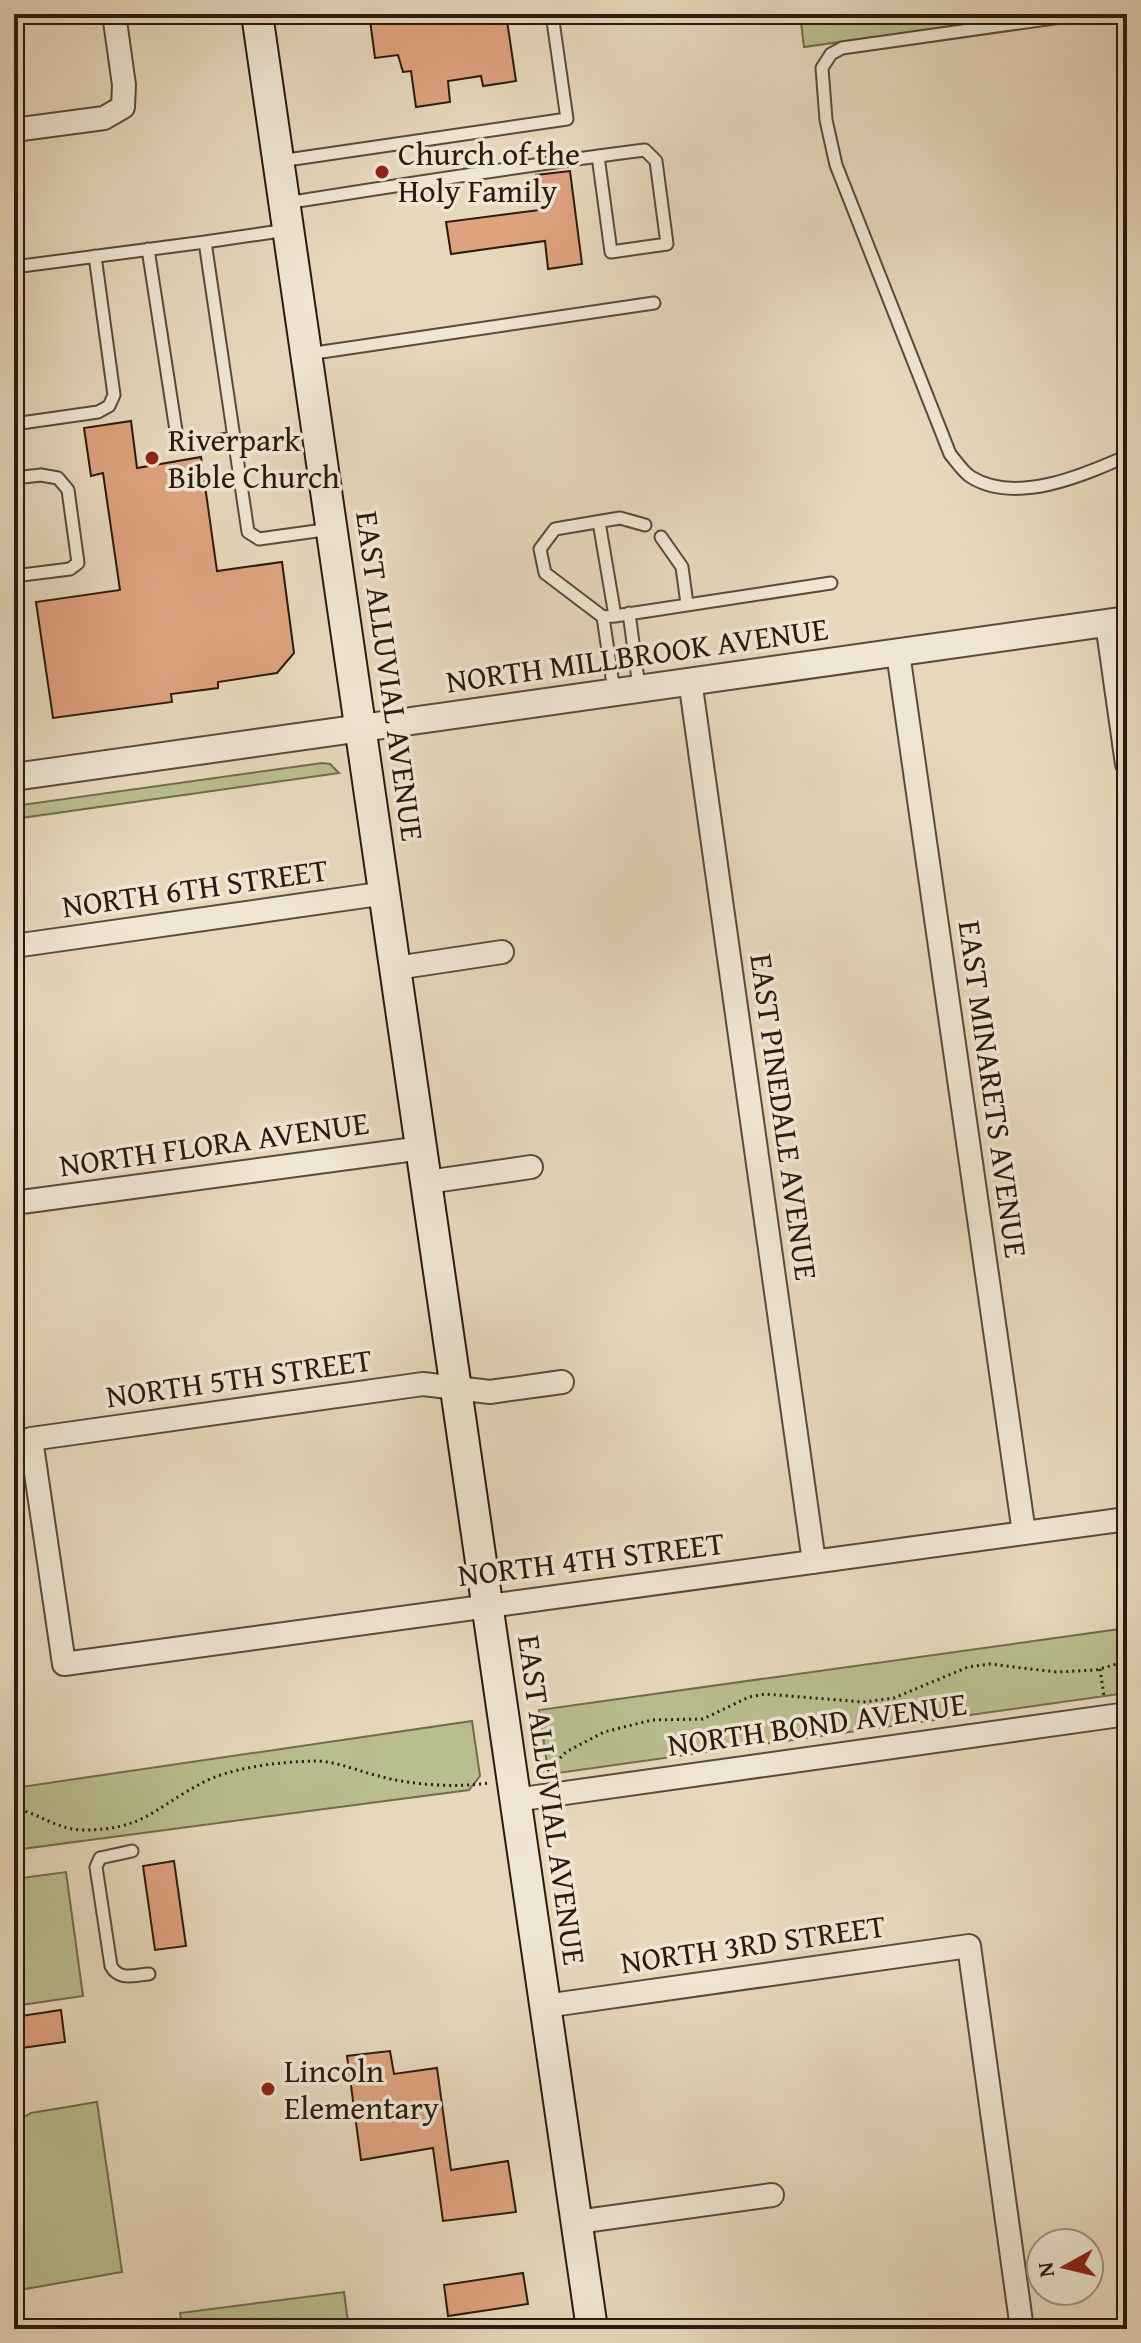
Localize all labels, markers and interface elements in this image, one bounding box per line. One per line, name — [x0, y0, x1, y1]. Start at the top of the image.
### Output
place label: Church of the Holy Family — [398, 130, 580, 214]
marker: Church of the Holy Family — [373, 163, 391, 181]
place label: Riverpark Bible Church — [168, 416, 340, 500]
marker: Riverpark Bible Church — [143, 449, 161, 467]
street label: EAST ALLUVIAL AVENUE — [344, 508, 437, 844]
street label: NORTH MILLBROOK AVENUE — [443, 604, 831, 705]
street label: NORTH 6TH STREET — [59, 846, 331, 929]
street label: EAST MINARETS AVENUE — [947, 917, 1040, 1261]
street label: EAST PINEDALE AVENUE — [738, 951, 831, 1283]
street label: NORTH FLORA AVENUE — [56, 1099, 372, 1188]
street label: NORTH 5TH STREET — [103, 1336, 375, 1419]
street label: NORTH 4TH STREET — [455, 1519, 727, 1598]
street label: EAST ALLUVIAL AVENUE — [506, 1632, 599, 1968]
street label: NORTH BOND AVENUE — [664, 1679, 970, 1768]
street label: NORTH 3RD STREET — [617, 1902, 888, 1985]
place label: Lincoln Elementary — [284, 2047, 439, 2131]
marker: Lincoln Elementary — [259, 2080, 277, 2098]
north arrow — [1025, 2227, 1105, 2307]
text: N — [1028, 2260, 1062, 2279]

